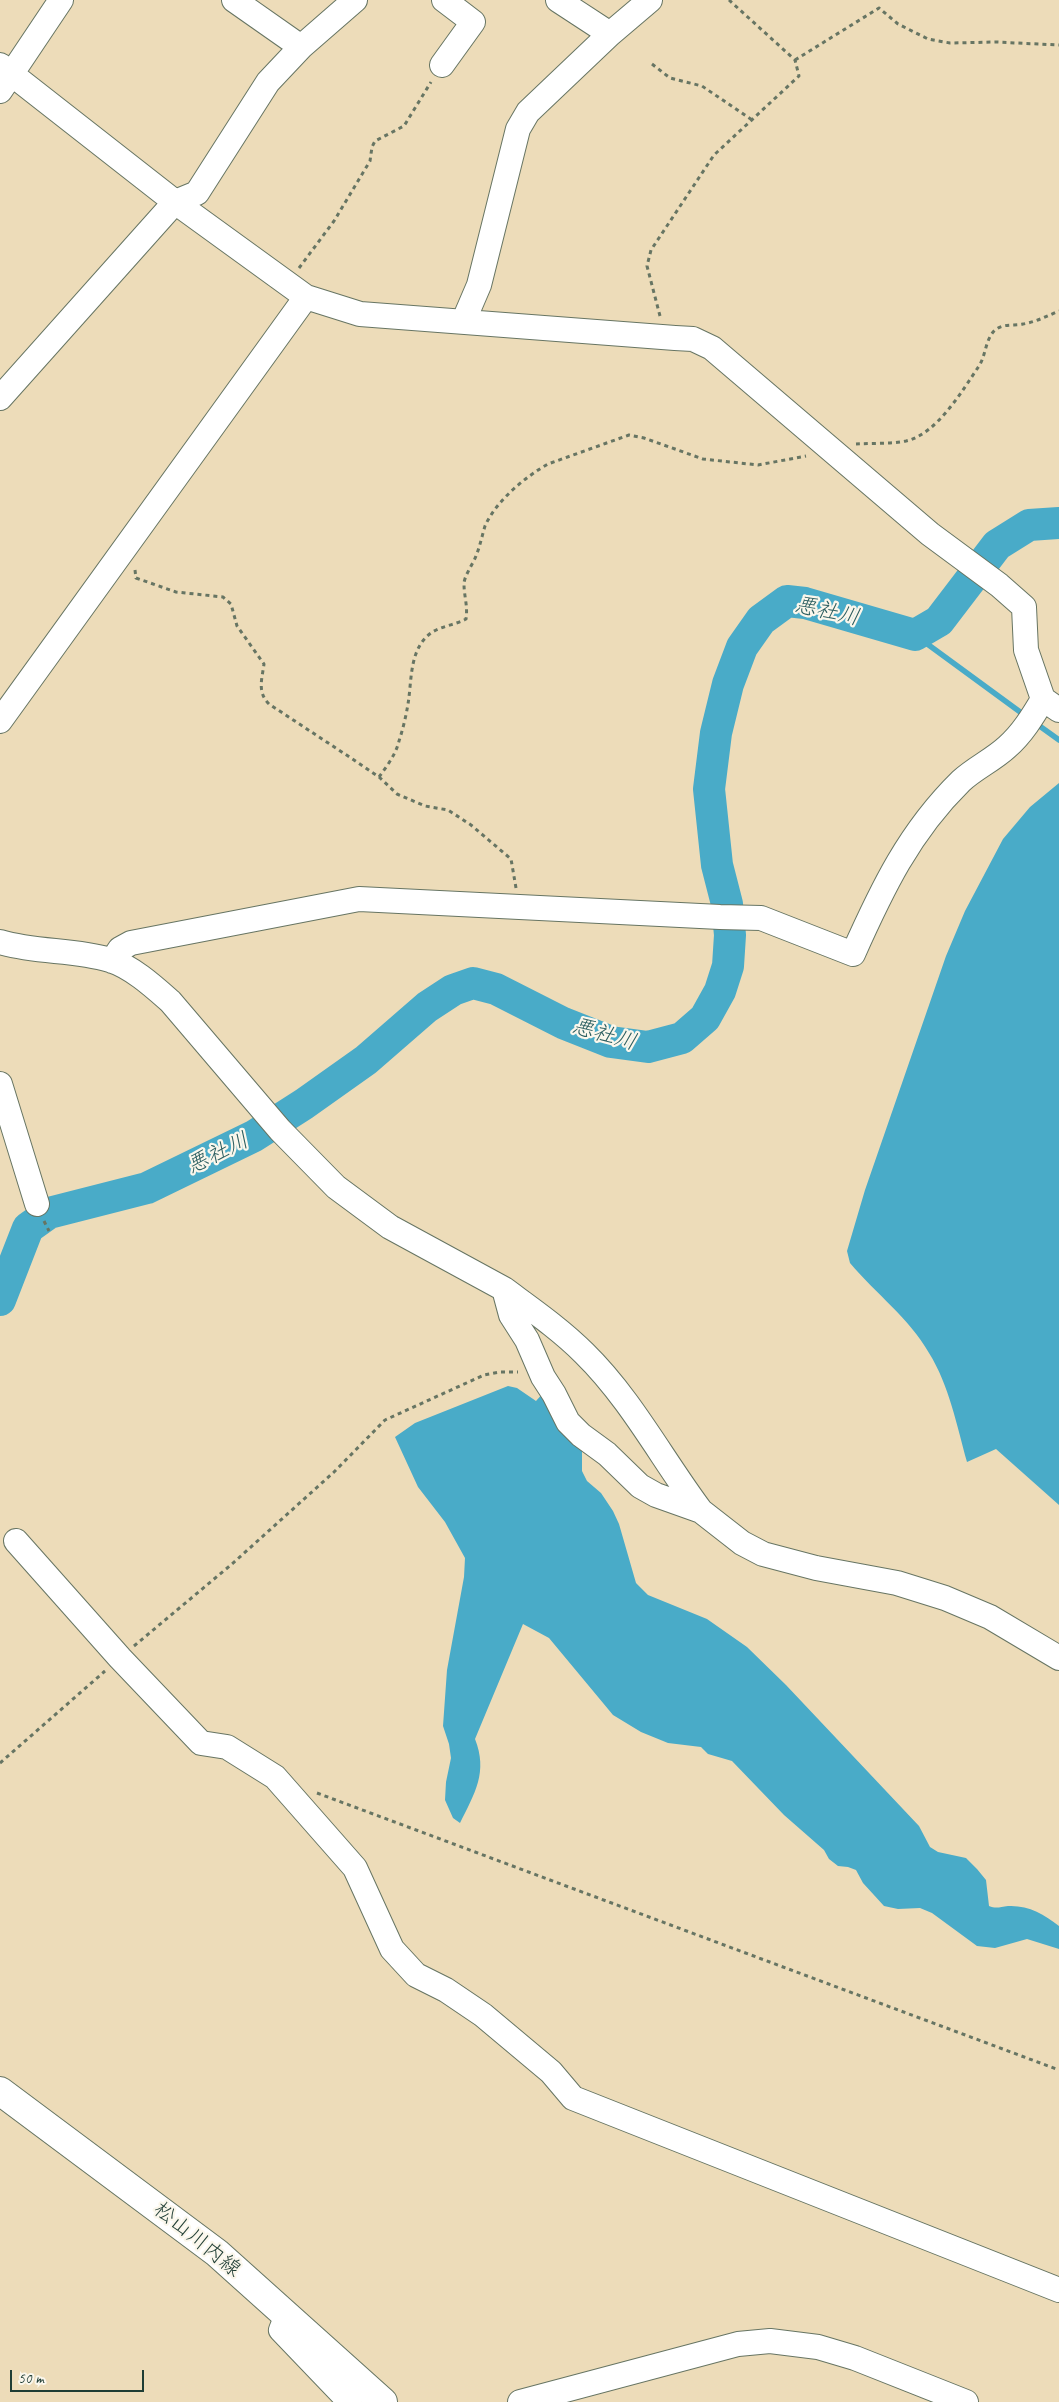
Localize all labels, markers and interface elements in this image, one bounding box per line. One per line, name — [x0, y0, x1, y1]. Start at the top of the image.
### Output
water label: 悪社川 — [792, 592, 862, 632]
water label: 悪社川 — [569, 1013, 639, 1057]
water label: 悪社川 — [183, 1128, 253, 1180]
street label: 松山川内線 — [148, 2197, 246, 2283]
scale bar — [12, 2360, 146, 2392]
text: 50 m — [18, 2369, 44, 2388]

